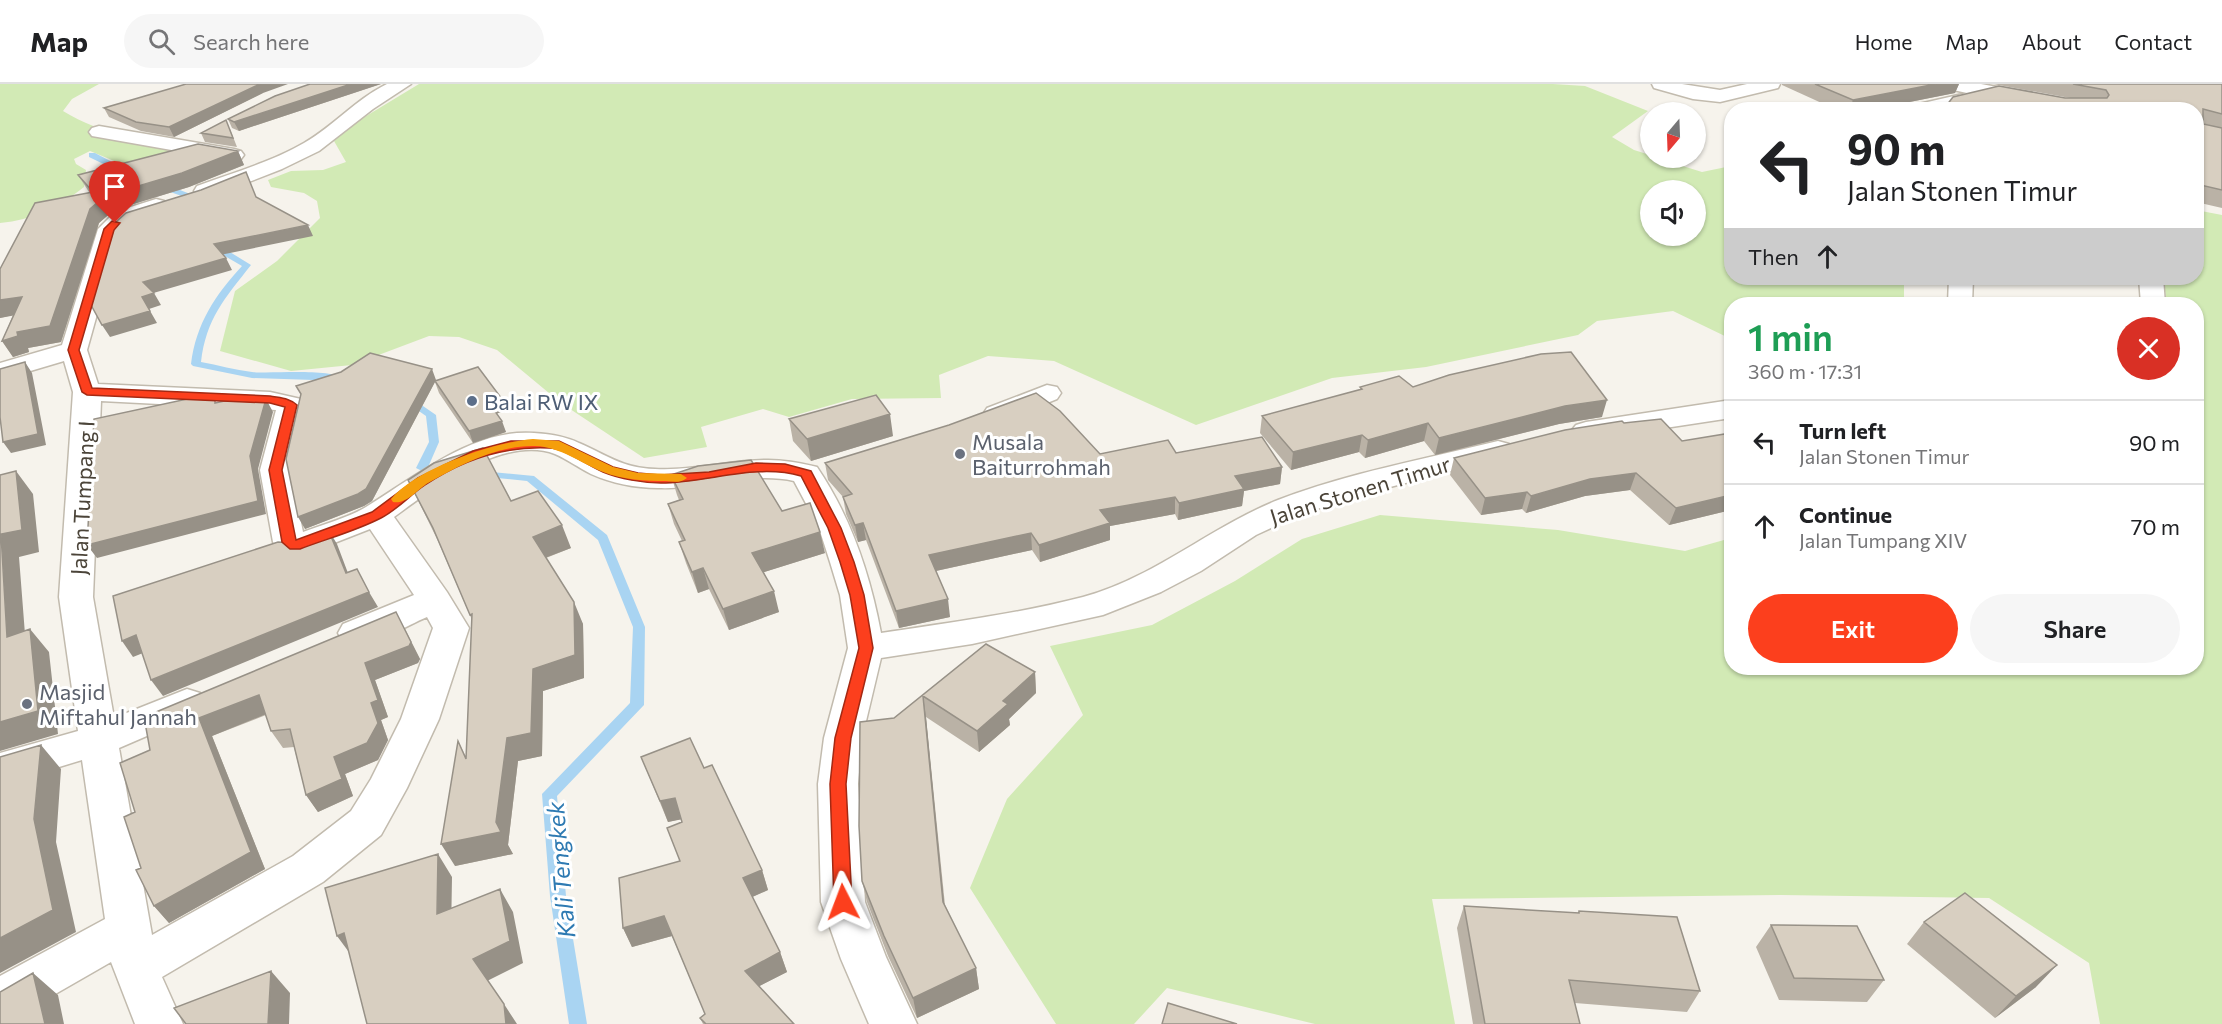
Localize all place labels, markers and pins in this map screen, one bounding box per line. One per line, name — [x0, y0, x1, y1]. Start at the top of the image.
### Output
pin — [89, 161, 140, 223]
place label: Balai RW IX — [484, 388, 599, 415]
marker: Balai RW IX — [465, 394, 479, 408]
place label: Musala Baiturrohmah — [972, 428, 1111, 480]
marker: Musala Baiturrohmah — [953, 447, 967, 461]
place label: Masjid Miftahul Jannah — [39, 678, 197, 730]
marker: Masjid Miftahul Jannah — [20, 697, 34, 711]

